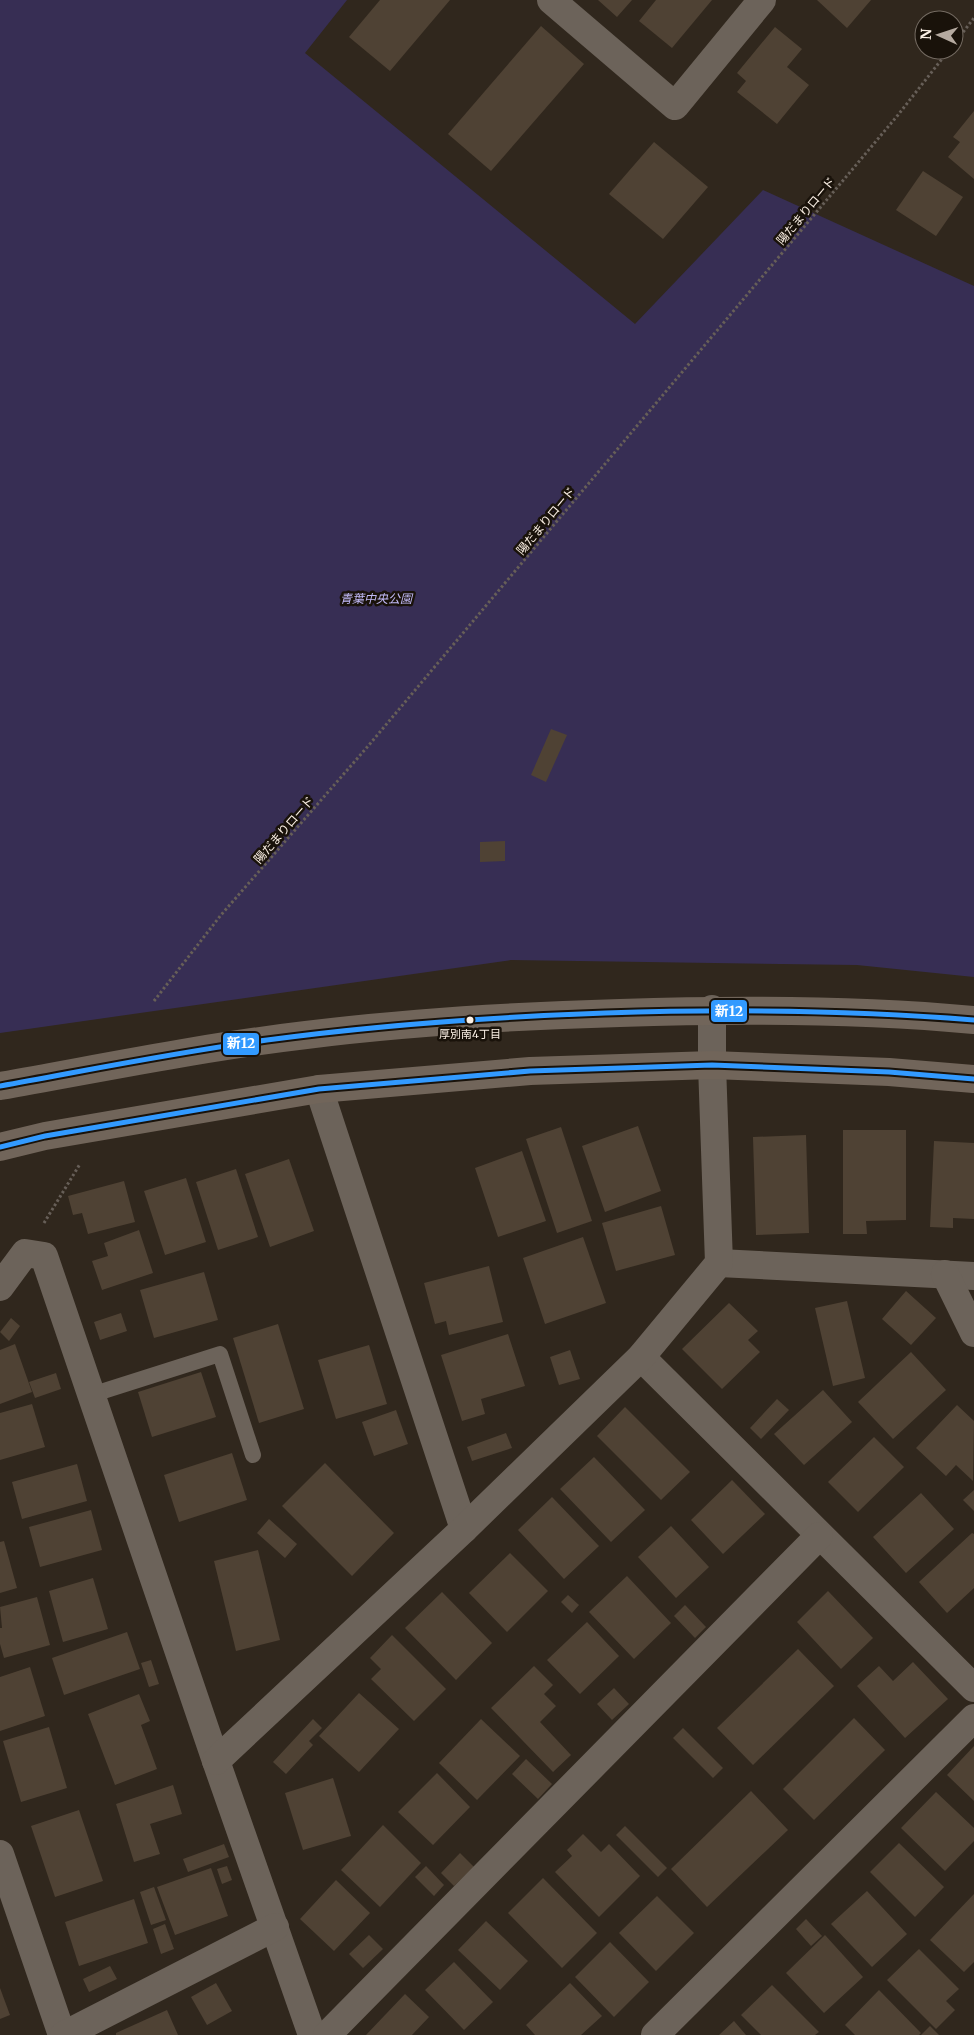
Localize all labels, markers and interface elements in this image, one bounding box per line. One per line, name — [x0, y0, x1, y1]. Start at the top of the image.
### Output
north arrow — [914, 10, 964, 60]
text: N — [917, 28, 935, 40]
street label: 陽だまりロード — [773, 174, 838, 248]
street label: 陽だまりロード — [513, 484, 578, 558]
park label: 青葉中央公園 — [340, 591, 414, 606]
street label: 陽だまりロード — [250, 793, 317, 866]
line badge: 新12 — [710, 999, 748, 1023]
text: 新12 — [715, 1002, 743, 1020]
marker: 厚別南4丁目 — [465, 1015, 475, 1025]
place label: 厚別南4丁目 — [439, 1027, 501, 1041]
line badge: 新12 — [222, 1032, 260, 1056]
text: 新12 — [227, 1034, 255, 1052]

